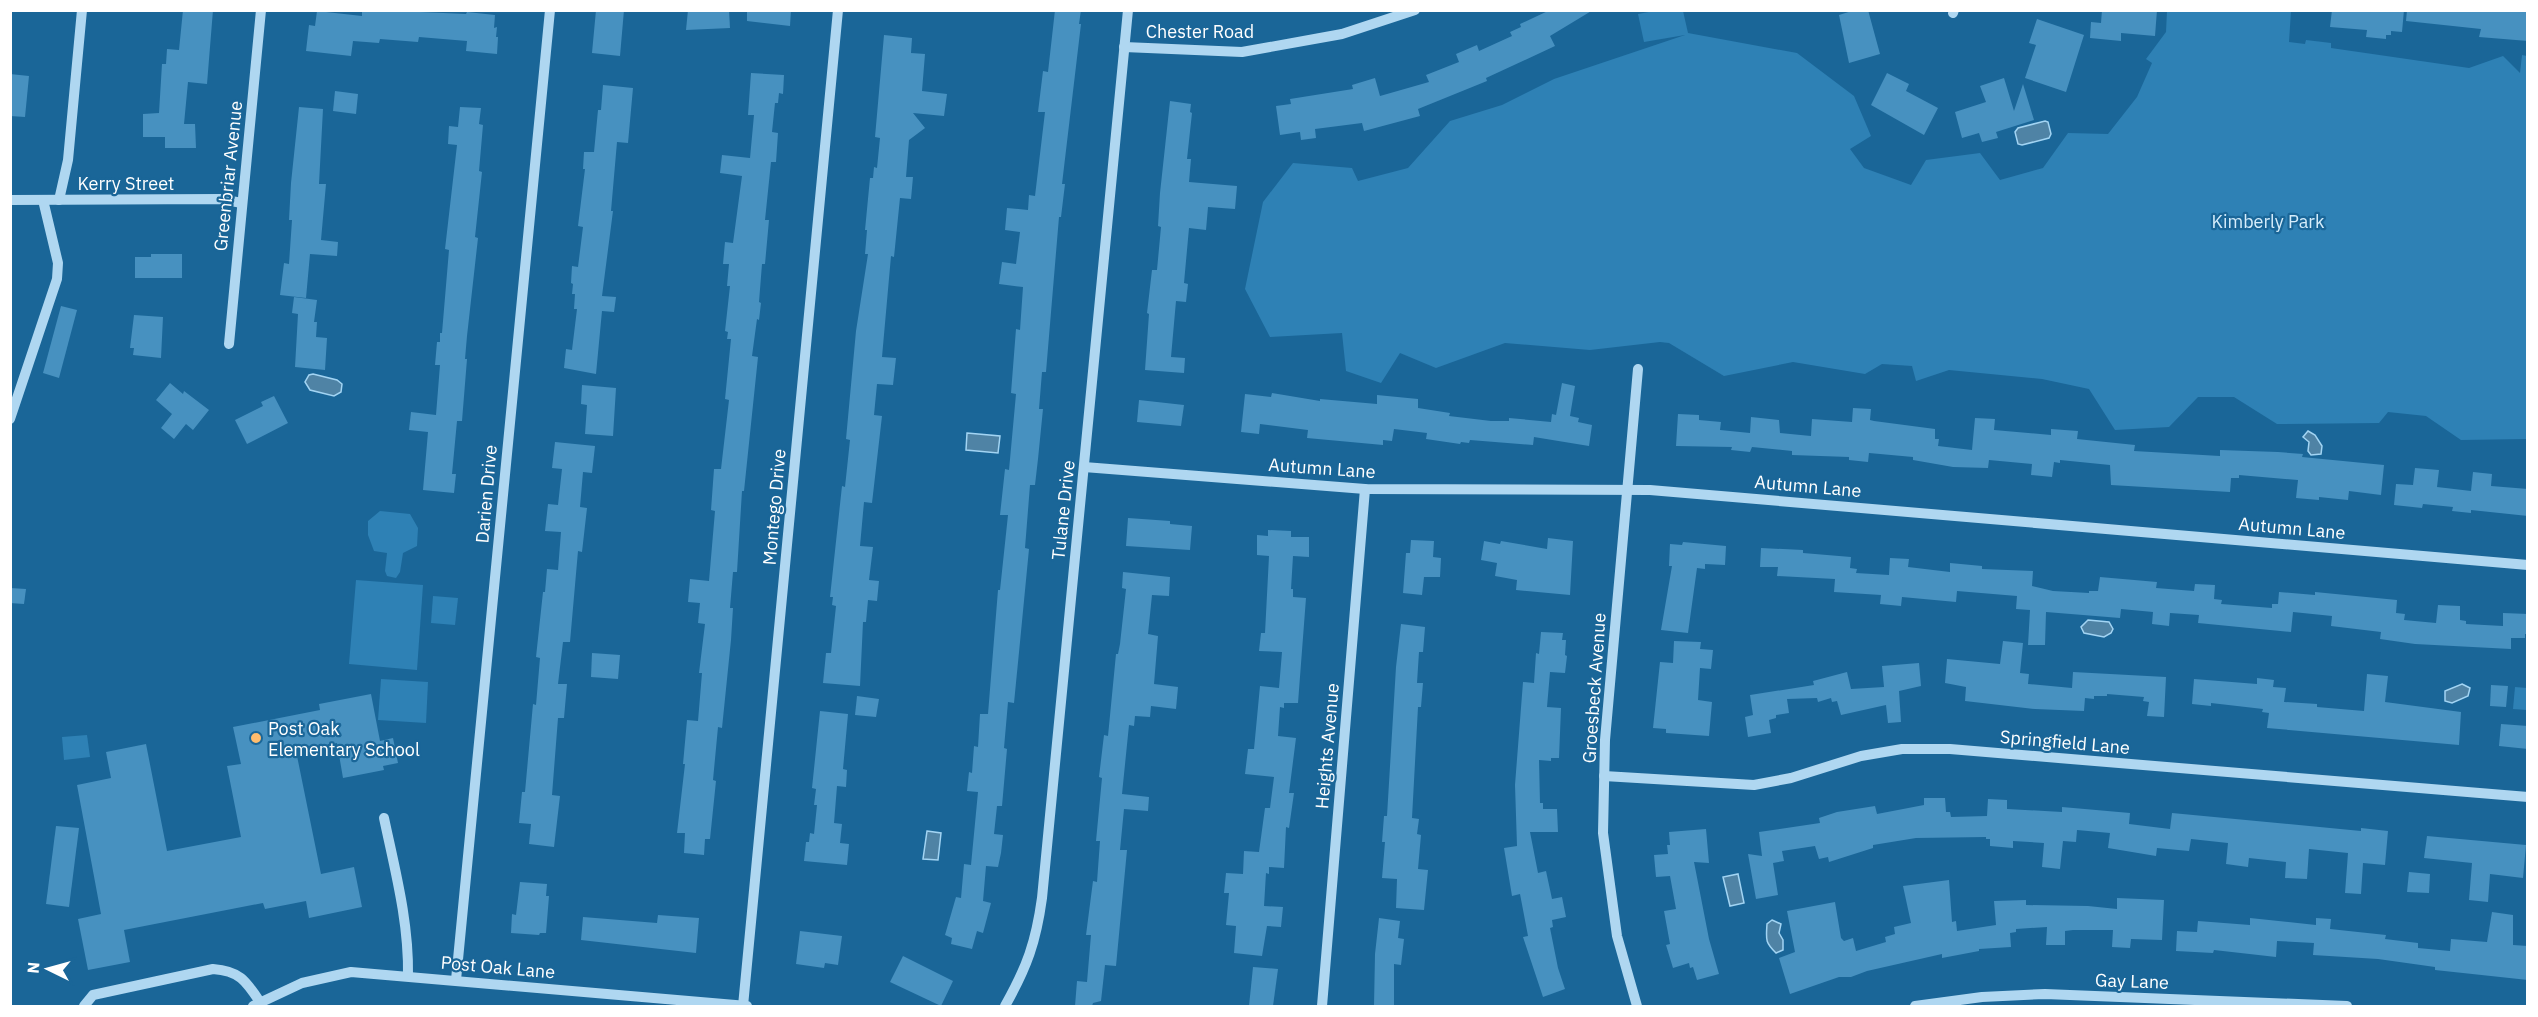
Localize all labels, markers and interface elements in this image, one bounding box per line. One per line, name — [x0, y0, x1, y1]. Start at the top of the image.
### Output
street label: Chester Road — [1146, 20, 1254, 43]
street label: Greenbriar Avenue — [209, 100, 247, 252]
street label: Kerry Street — [78, 172, 174, 195]
park label: Kimberly Park — [2212, 210, 2325, 233]
street label: Darien Drive — [470, 444, 502, 544]
street label: Montego Drive — [757, 448, 791, 566]
street label: Autumn Lane — [1268, 453, 1376, 483]
street label: Tulane Drive — [1046, 459, 1080, 561]
street label: Autumn Lane — [1754, 470, 1863, 502]
street label: Autumn Lane — [2238, 512, 2347, 544]
street label: Groesbeck Avenue — [1577, 612, 1611, 764]
street label: Heights Avenue — [1310, 682, 1344, 810]
place label: Post Oak Elementary School — [268, 717, 420, 761]
street label: Springfield Lane — [1999, 725, 2131, 759]
marker: Post Oak Elementary School — [249, 731, 263, 745]
north arrow — [18, 939, 78, 999]
street label: Post Oak Lane — [440, 951, 556, 983]
text: N — [23, 961, 44, 974]
street label: Gay Lane — [2095, 968, 2169, 994]

